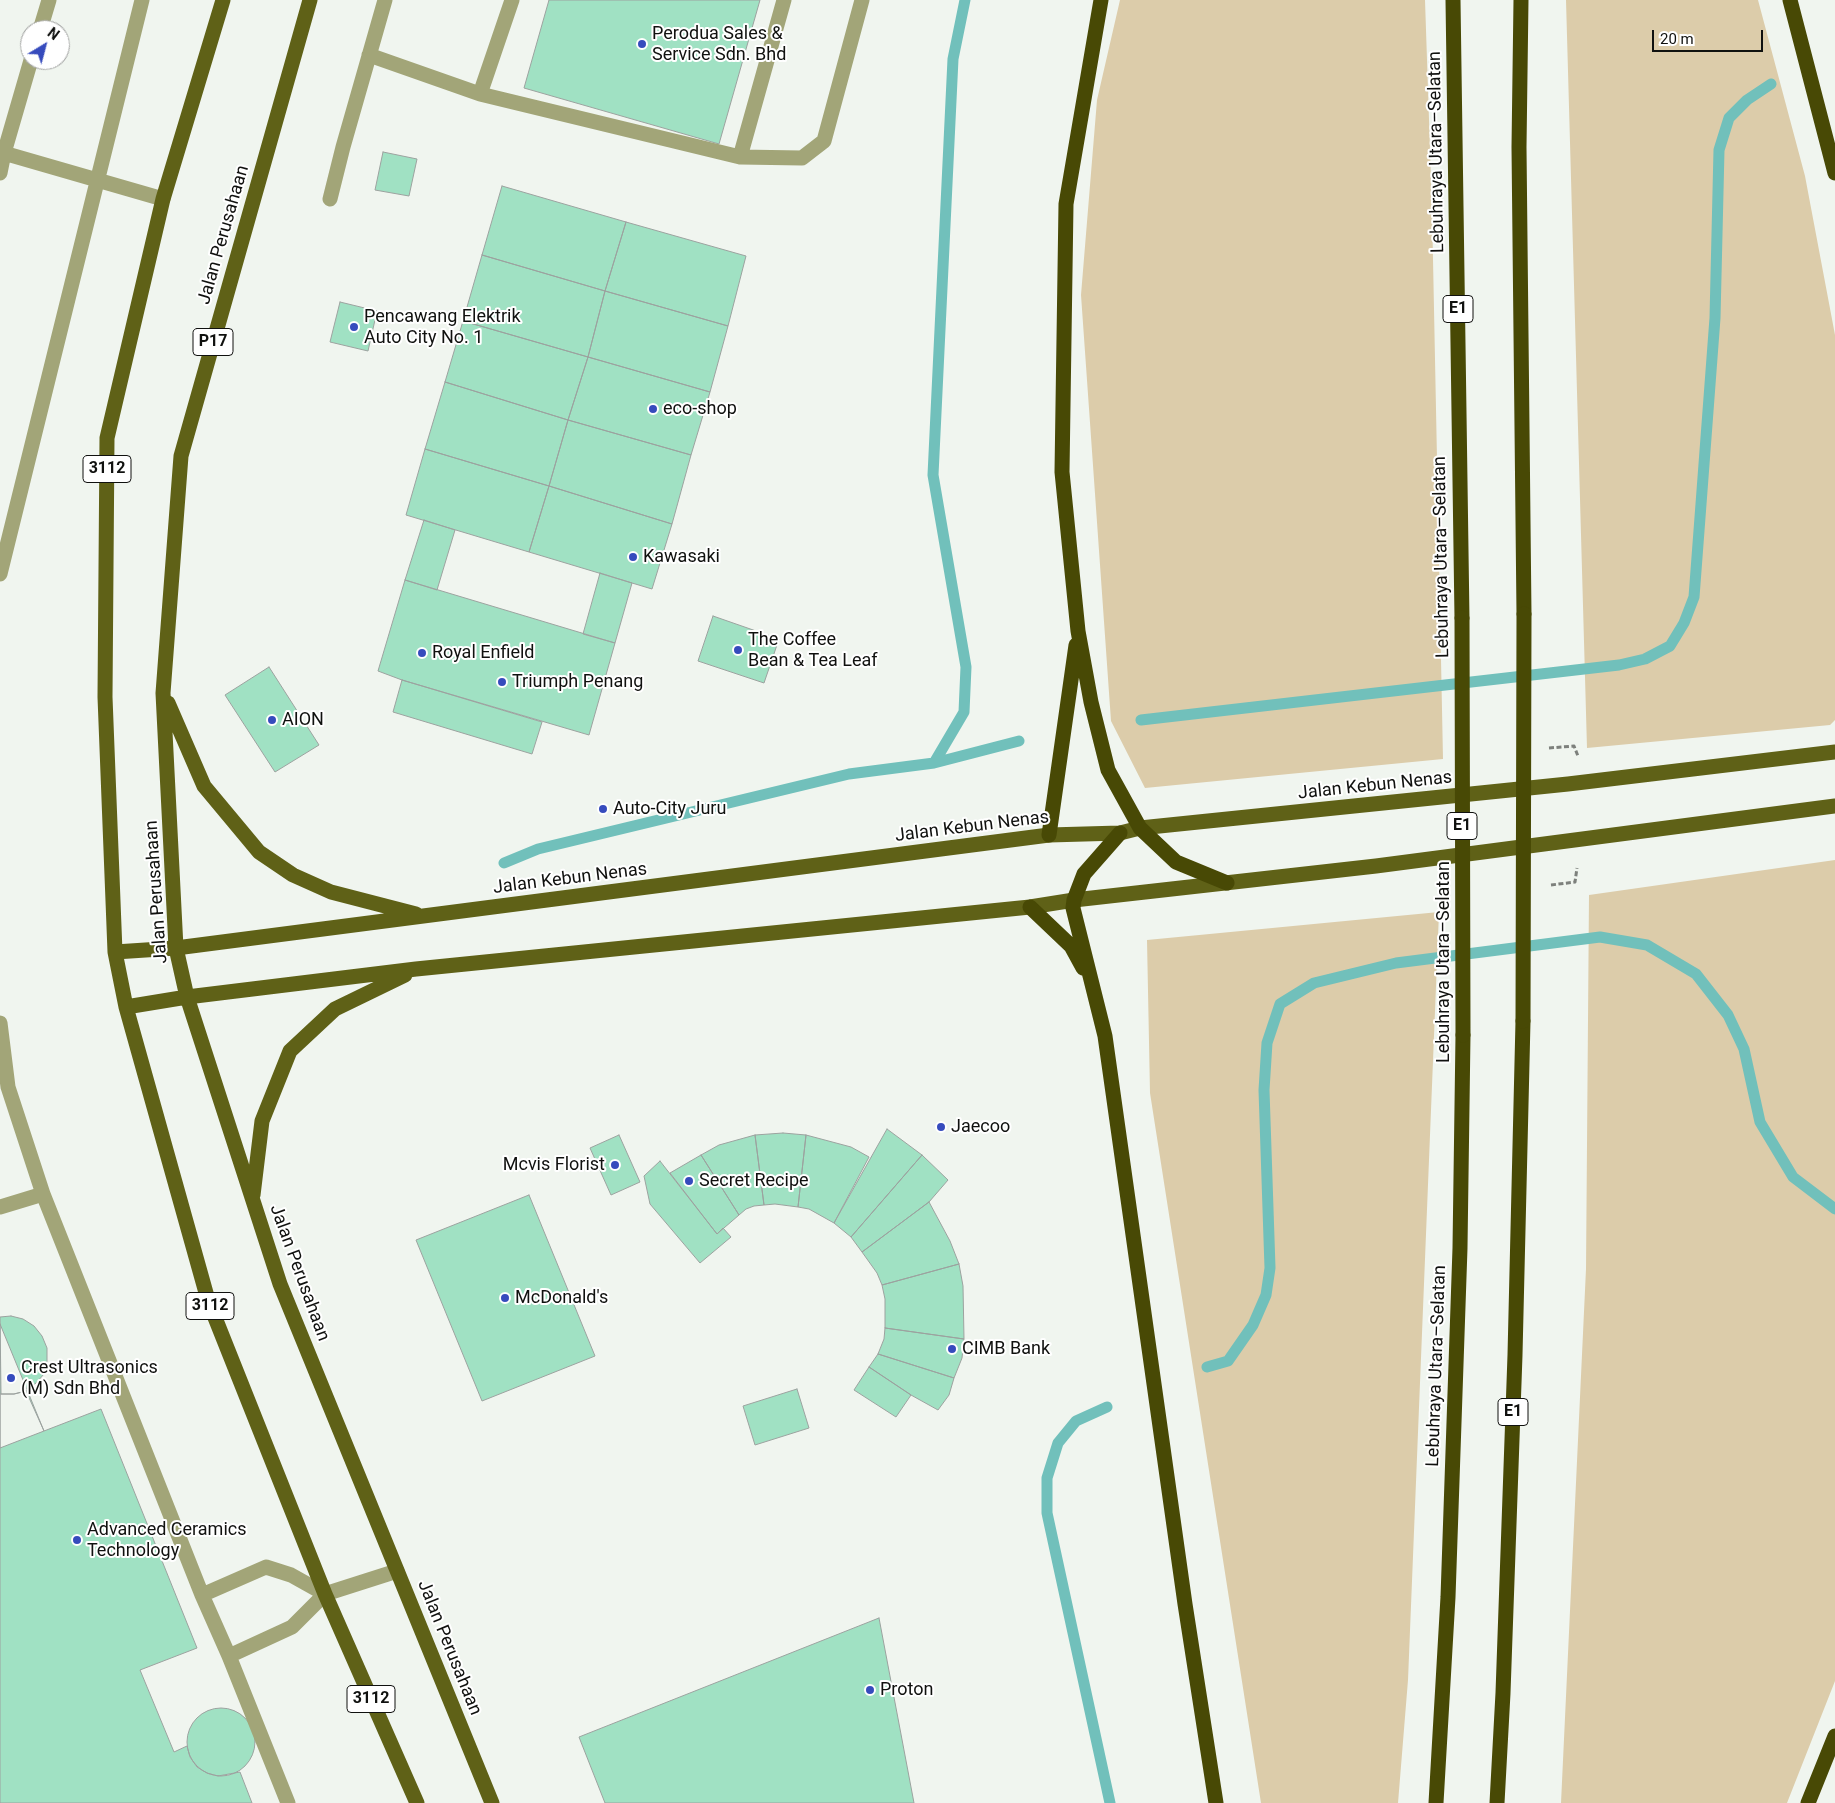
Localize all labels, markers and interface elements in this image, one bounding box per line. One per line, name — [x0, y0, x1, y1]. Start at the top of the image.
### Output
north arrow — [20, 20, 70, 70]
scale bar — [1655, 20, 1766, 52]
place label: Perodua Sales & Service Sdn. Bhd — [652, 23, 786, 66]
text: N — [45, 24, 62, 43]
text: 20 m — [1660, 30, 1694, 48]
marker: Perodua Sales & Service Sdn. Bhd — [636, 38, 648, 50]
street label: Lebuhraya Utara–Selatan — [1424, 51, 1450, 253]
street label: Jalan Perusahaan — [194, 163, 254, 307]
road number: E1 — [1443, 296, 1473, 322]
place label: Pencawang Elektrik Auto City No. 1 — [364, 306, 521, 348]
marker: Pencawang Elektrik Auto City No. 1 — [348, 321, 360, 333]
road number: P17 — [193, 328, 233, 356]
place label: eco-shop — [663, 398, 737, 420]
marker: eco-shop — [647, 403, 659, 415]
road number: 3112 — [83, 456, 131, 482]
street label: Lebuhraya Utara–Selatan — [1429, 456, 1455, 658]
place label: Kawasaki — [643, 546, 720, 568]
marker: Kawasaki — [627, 551, 639, 563]
place label: The Coffee Bean & Tea Leaf — [748, 629, 878, 672]
place label: Royal Enfield — [432, 642, 534, 664]
marker: The Coffee Bean & Tea Leaf — [732, 644, 744, 656]
marker: Royal Enfield — [416, 647, 428, 659]
place label: Triumph Penang — [512, 671, 643, 693]
marker: Triumph Penang — [496, 676, 508, 688]
place label: AION — [282, 709, 324, 731]
marker: AION — [266, 714, 278, 726]
street label: Jalan Kebun Nenas — [1297, 767, 1453, 805]
place label: Auto-City Juru — [613, 798, 726, 820]
marker: Auto-City Juru — [597, 803, 609, 815]
street label: Jalan Kebun Nenas — [894, 807, 1050, 847]
road number: E1 — [1447, 812, 1477, 839]
street label: Jalan Perusahaan — [141, 820, 173, 964]
street label: Jalan Kebun Nenas — [492, 859, 648, 899]
street label: Lebuhraya Utara–Selatan — [1433, 861, 1455, 1063]
place label: Jaecoo — [951, 1116, 1010, 1138]
marker: Jaecoo — [935, 1121, 947, 1133]
place label: Mcvis Florist — [503, 1154, 605, 1176]
marker: Mcvis Florist — [609, 1159, 621, 1171]
place label: Secret Recipe — [699, 1170, 809, 1192]
marker: Secret Recipe — [683, 1175, 695, 1187]
street label: Jalan Perusahaan — [264, 1202, 334, 1344]
street label: Lebuhraya Utara–Selatan — [1423, 1265, 1451, 1467]
place label: McDonald's — [515, 1287, 608, 1309]
road number: 3112 — [186, 1292, 234, 1320]
marker: McDonald's — [499, 1292, 511, 1304]
place label: CIMB Bank — [962, 1338, 1050, 1360]
marker: CIMB Bank — [946, 1343, 958, 1355]
place label: Crest Ultrasonics (M) Sdn Bhd — [21, 1357, 158, 1400]
marker: Crest Ultrasonics (M) Sdn Bhd — [5, 1372, 17, 1384]
road number: E1 — [1498, 1398, 1528, 1425]
place label: Advanced Ceramics Technology — [87, 1519, 246, 1562]
marker: Advanced Ceramics Technology — [71, 1534, 83, 1546]
street label: Jalan Perusahaan — [412, 1577, 486, 1719]
place label: Proton — [880, 1679, 933, 1701]
marker: Proton — [864, 1684, 876, 1696]
road number: 3112 — [347, 1686, 395, 1712]

